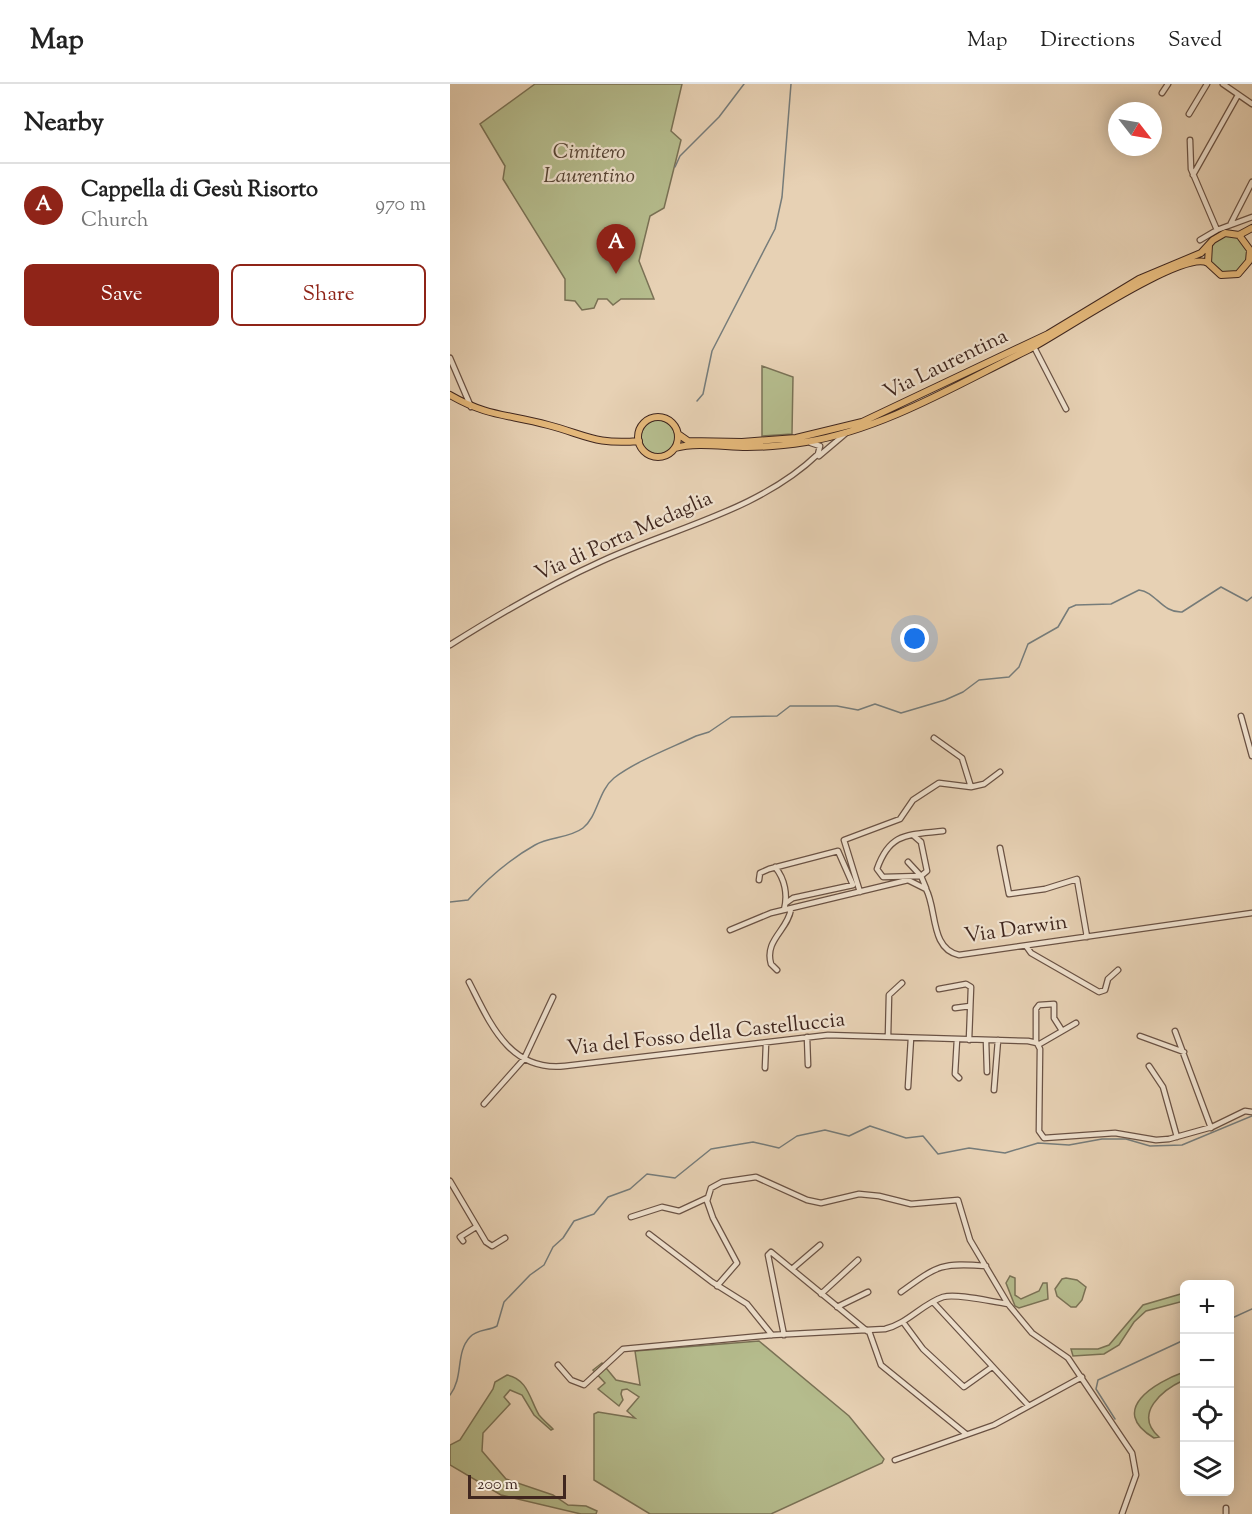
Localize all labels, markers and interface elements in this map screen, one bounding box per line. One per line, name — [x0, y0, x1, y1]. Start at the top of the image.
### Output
text: Map — [30, 21, 84, 61]
text: Map — [967, 26, 1007, 56]
text: Directions — [1040, 26, 1135, 56]
text: Saved — [1168, 26, 1222, 56]
north arrow — [1108, 102, 1162, 156]
text: Nearby — [24, 105, 104, 142]
park label: Cimitero Laurentino — [543, 138, 635, 192]
text: Cappella di Gesù Risorto — [81, 175, 318, 207]
text: A — [35, 191, 52, 220]
text: 970 m — [375, 191, 426, 220]
text: Church — [81, 207, 148, 236]
pin: A — [596, 224, 636, 274]
button: Save — [24, 264, 219, 326]
button: Share — [231, 264, 426, 326]
street label: Via Laurentina — [879, 322, 1014, 408]
street label: Via di Porta Medaglia — [530, 484, 718, 590]
your location — [900, 624, 929, 653]
street label: Via Darwin — [963, 908, 1069, 952]
street label: Via del Fosso della Castelluccia — [565, 1005, 847, 1065]
map controls — [1180, 1280, 1234, 1496]
button: + — [1180, 1280, 1234, 1334]
button: − — [1180, 1334, 1234, 1388]
button: locate — [1180, 1388, 1234, 1442]
button: layers — [1180, 1442, 1234, 1496]
scale bar — [468, 1472, 566, 1500]
text: 200 m — [477, 1474, 518, 1497]

